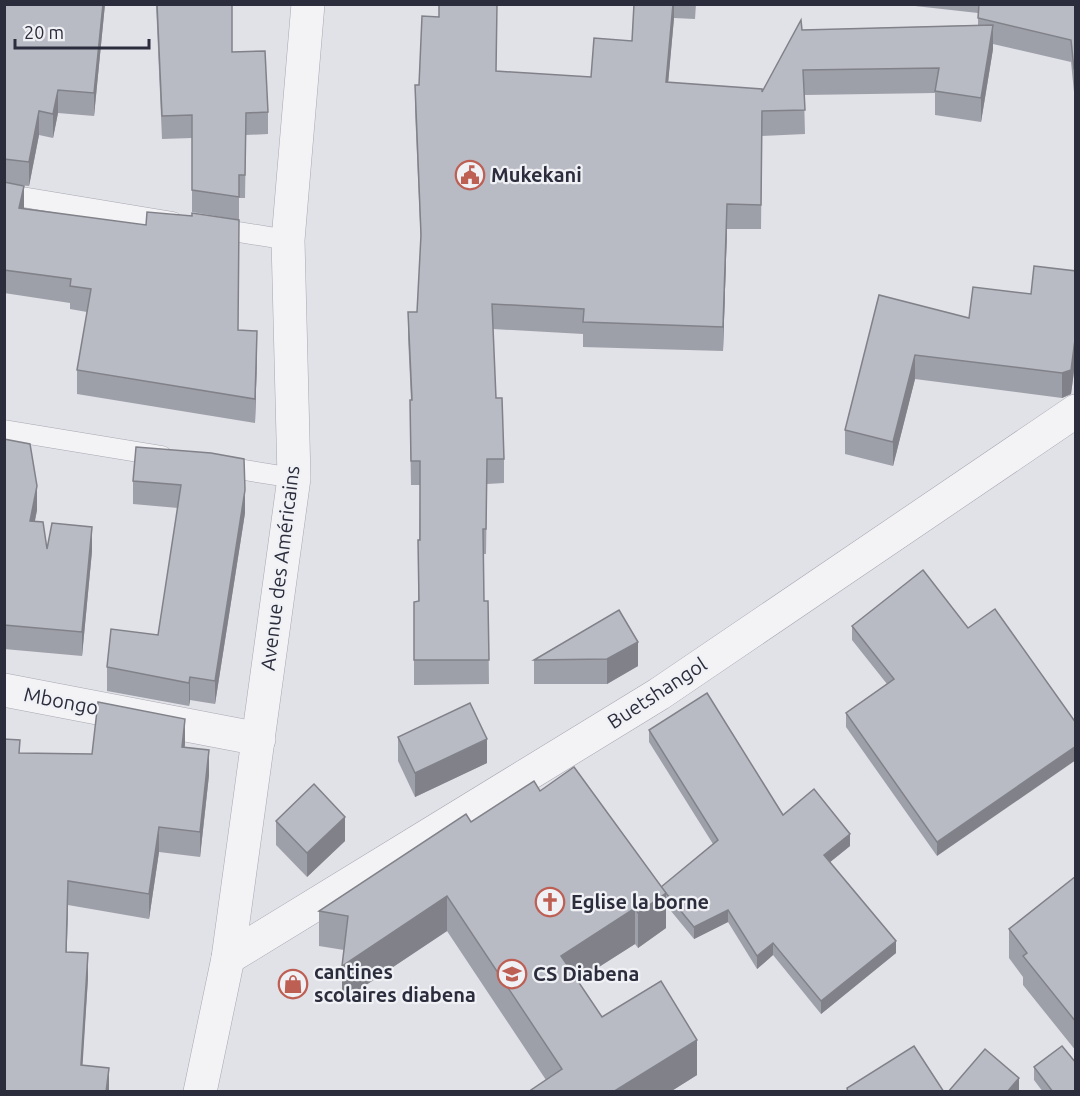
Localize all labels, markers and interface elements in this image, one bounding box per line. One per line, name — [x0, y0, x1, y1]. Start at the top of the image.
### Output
scale bar — [15, 12, 148, 50]
text: 20 m — [24, 22, 64, 42]
public building icon: Mukekani — [454, 159, 486, 191]
place label: Mukekani — [491, 163, 582, 186]
street label: Avenue des Américains — [256, 464, 303, 672]
street label: Buetshangol — [603, 652, 710, 733]
street label: Mbongo — [22, 682, 100, 719]
church icon: Eglise la borne — [534, 886, 566, 918]
place label: Eglise la borne — [571, 890, 709, 913]
school or university icon: CS Diabena — [496, 958, 528, 990]
place label: cantines scolaires diabena — [314, 960, 476, 1006]
place label: CS Diabena — [533, 962, 639, 985]
shop icon: cantines scolaires diabena — [277, 968, 309, 1000]

